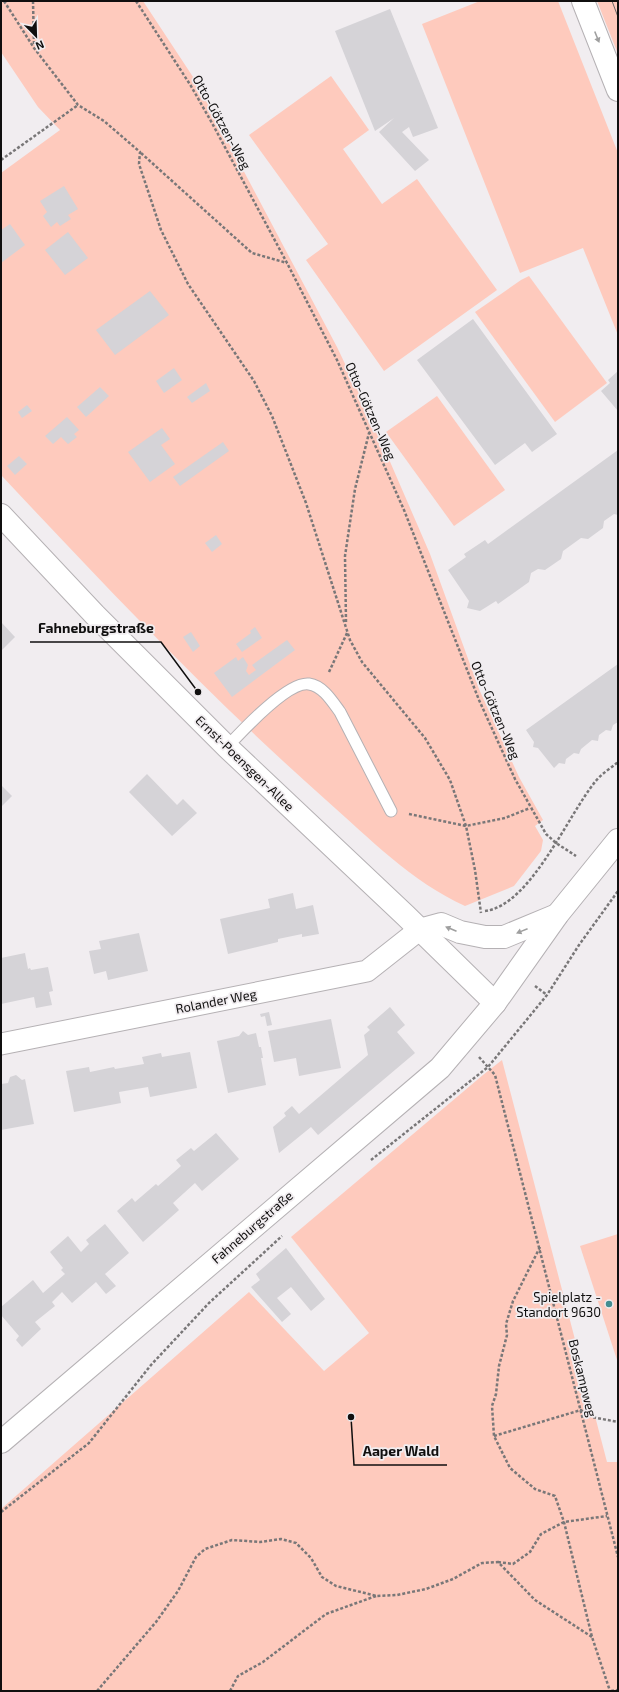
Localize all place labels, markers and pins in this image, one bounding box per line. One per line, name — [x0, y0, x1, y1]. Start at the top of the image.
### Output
callout: Fahneburgstraße — [30, 616, 161, 642]
place label: Spielplatz - Standort 9630 — [516, 1289, 601, 1320]
marker: Spielplatz - Standort 9630 — [604, 1299, 614, 1309]
callout: Aaper Wald — [354, 1439, 447, 1465]

